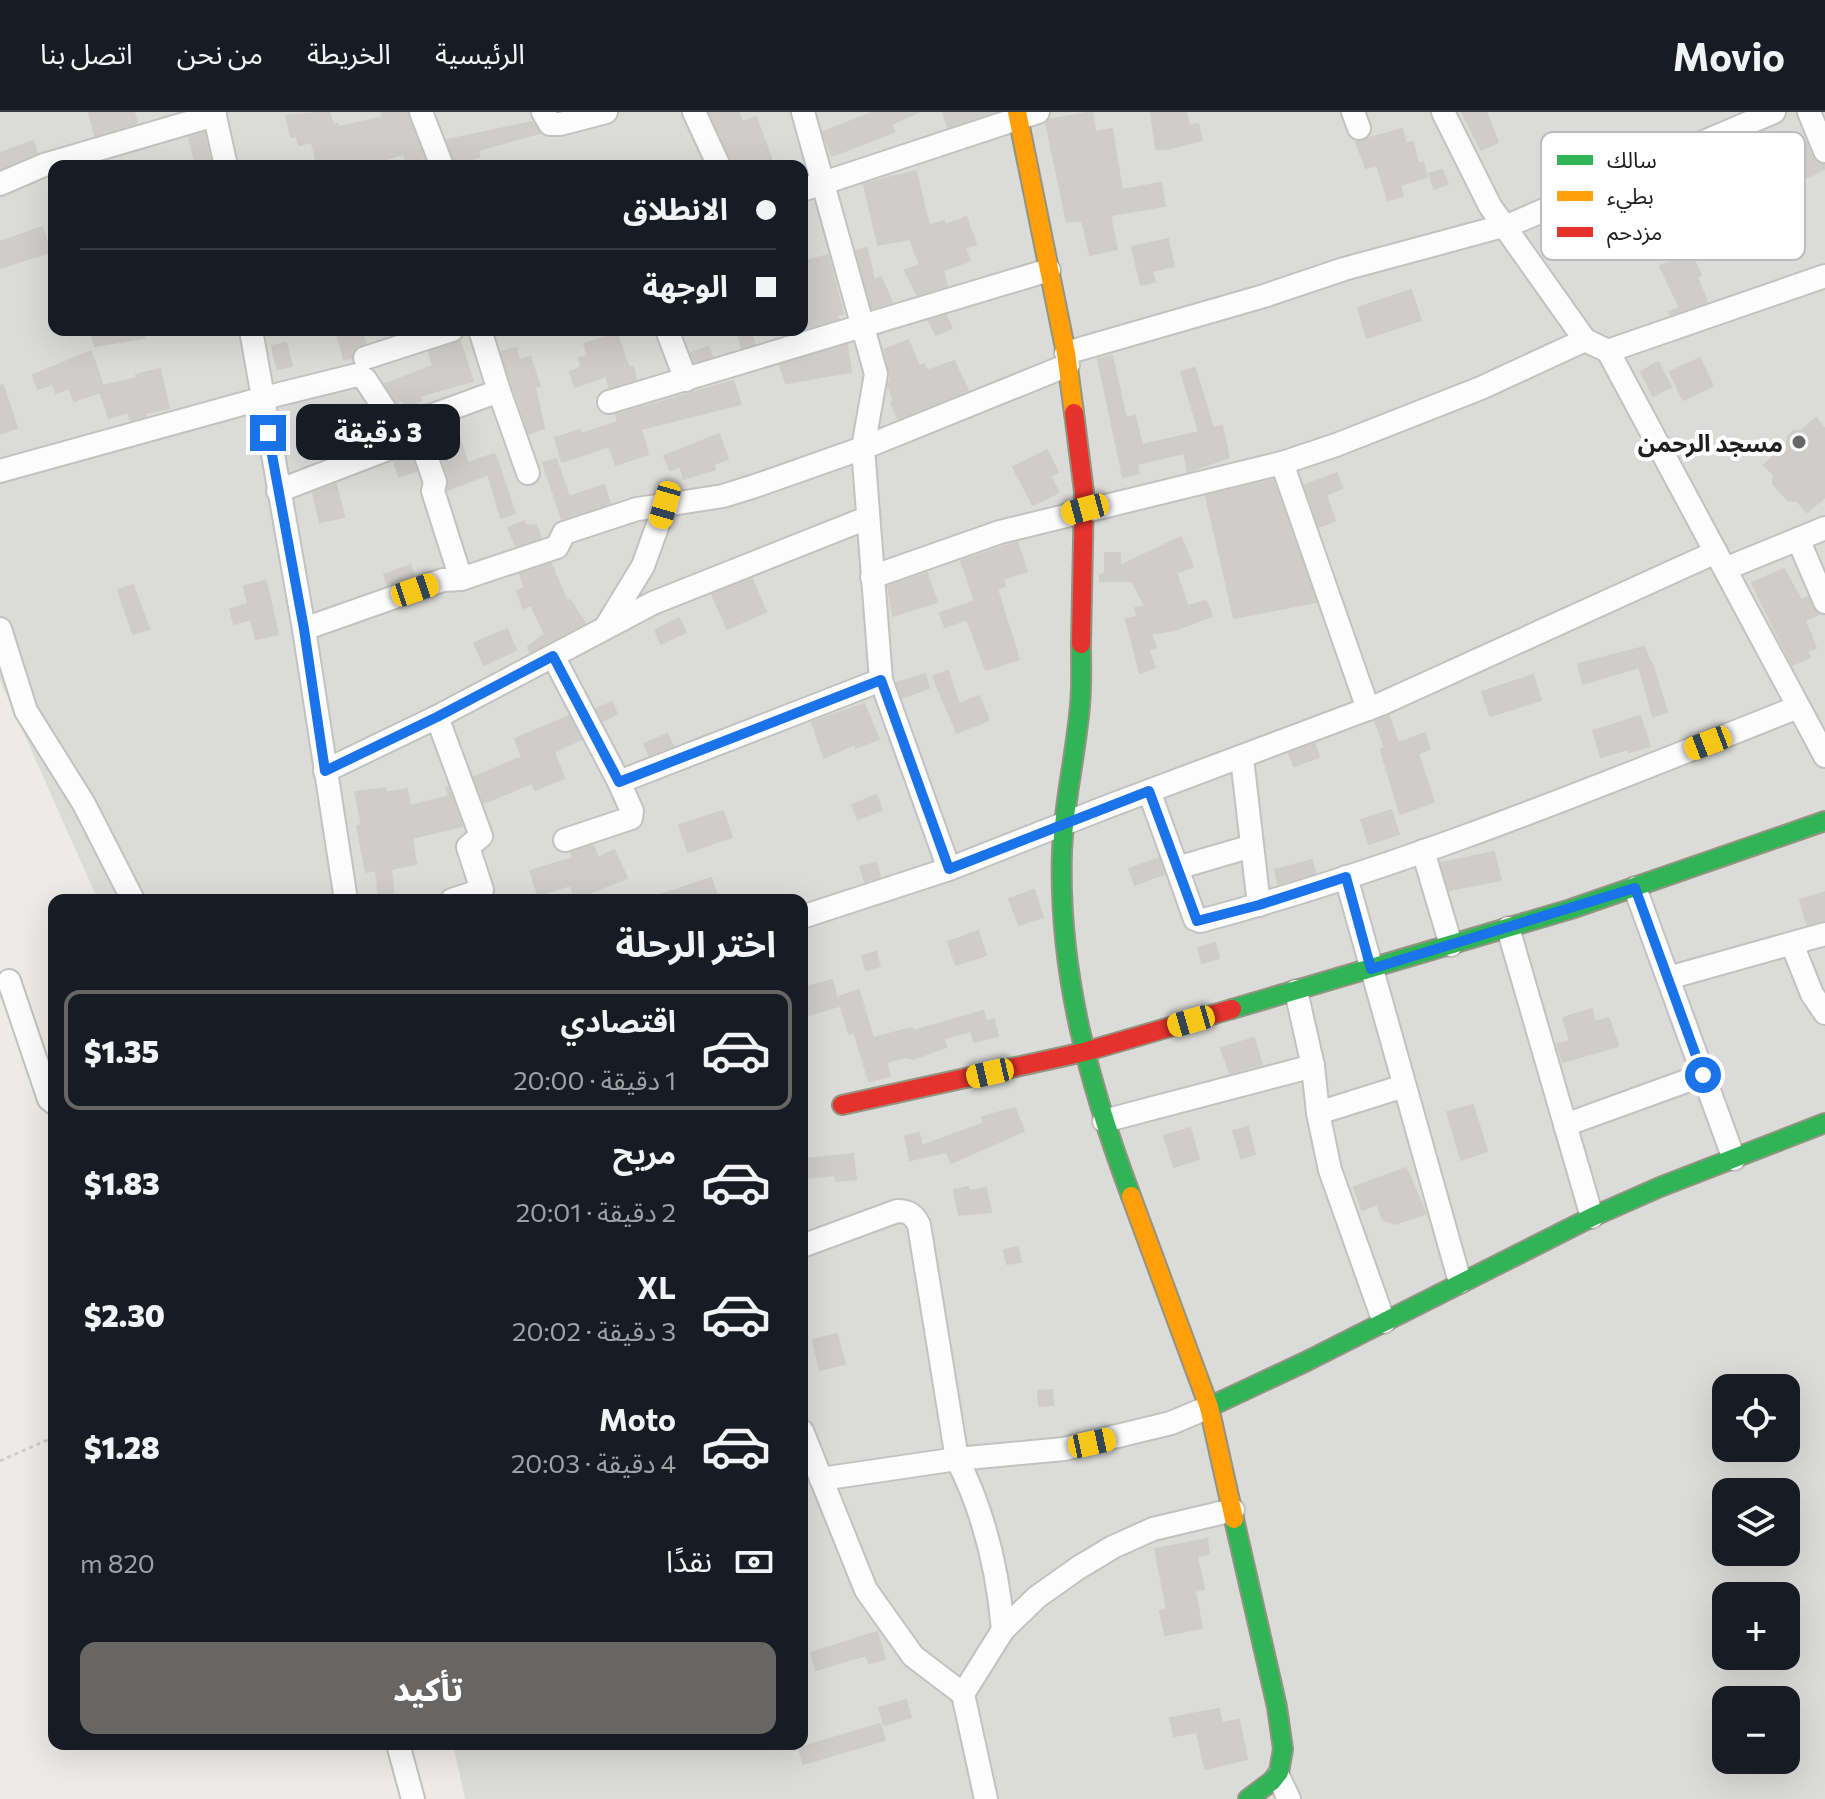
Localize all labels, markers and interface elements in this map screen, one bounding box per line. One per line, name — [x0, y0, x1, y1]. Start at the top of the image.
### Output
text: Movio — [1673, 32, 1785, 79]
text: اتصل بنا — [40, 36, 133, 70]
text: من نحن — [177, 36, 263, 70]
text: الخريطة — [307, 36, 391, 70]
text: الرئيسية — [435, 36, 525, 70]
legend — [1541, 132, 1805, 260]
text: سالك — [1607, 146, 1657, 173]
text: بطيء — [1607, 182, 1654, 213]
text: الانطلاق — [623, 189, 728, 226]
text: مزدحم — [1607, 218, 1662, 249]
text: الوجهة — [643, 266, 728, 303]
callout: 3 دقيقة — [296, 405, 460, 461]
route end — [250, 415, 286, 451]
text: 3 دقيقة — [334, 416, 422, 447]
place label: مسجد الرحمن — [1638, 428, 1783, 458]
marker: مسجد الرحمن — [1790, 433, 1808, 451]
car — [647, 479, 683, 531]
car — [1059, 491, 1111, 527]
car — [388, 571, 442, 609]
car — [1681, 723, 1735, 763]
text: اختر الرحلة — [615, 920, 776, 964]
text: اقتصادي — [561, 1001, 676, 1038]
car — [1165, 1003, 1217, 1039]
icon: car — [700, 1014, 772, 1086]
text: $1.35 — [84, 1032, 159, 1069]
car — [964, 1056, 1016, 1090]
route start — [1685, 1057, 1721, 1093]
text: 1 دقيقة · 20:00 — [513, 1064, 676, 1095]
text: مريح — [613, 1133, 676, 1170]
icon: car — [700, 1146, 772, 1218]
text: $1.83 — [84, 1164, 160, 1201]
text: 2 دقيقة · 20:01 — [516, 1196, 676, 1227]
text: XL — [637, 1268, 676, 1305]
icon: car — [700, 1278, 772, 1350]
text: $2.30 — [84, 1296, 165, 1333]
text: 3 دقيقة · 20:02 — [512, 1315, 676, 1346]
map controls — [1712, 1374, 1800, 1774]
button: locate — [1712, 1374, 1800, 1462]
text: Moto — [599, 1400, 676, 1437]
icon: car — [700, 1410, 772, 1482]
car — [1066, 1426, 1118, 1460]
text: $1.28 — [84, 1428, 160, 1465]
text: 4 دقيقة · 20:03 — [511, 1447, 676, 1478]
button: layers — [1712, 1478, 1800, 1566]
icon: cash — [732, 1540, 776, 1584]
text: نقدًا — [666, 1541, 712, 1578]
text: 820 m — [80, 1547, 155, 1578]
button: + — [1712, 1582, 1800, 1670]
button: تأكيد — [80, 1642, 776, 1734]
button: − — [1712, 1686, 1800, 1774]

